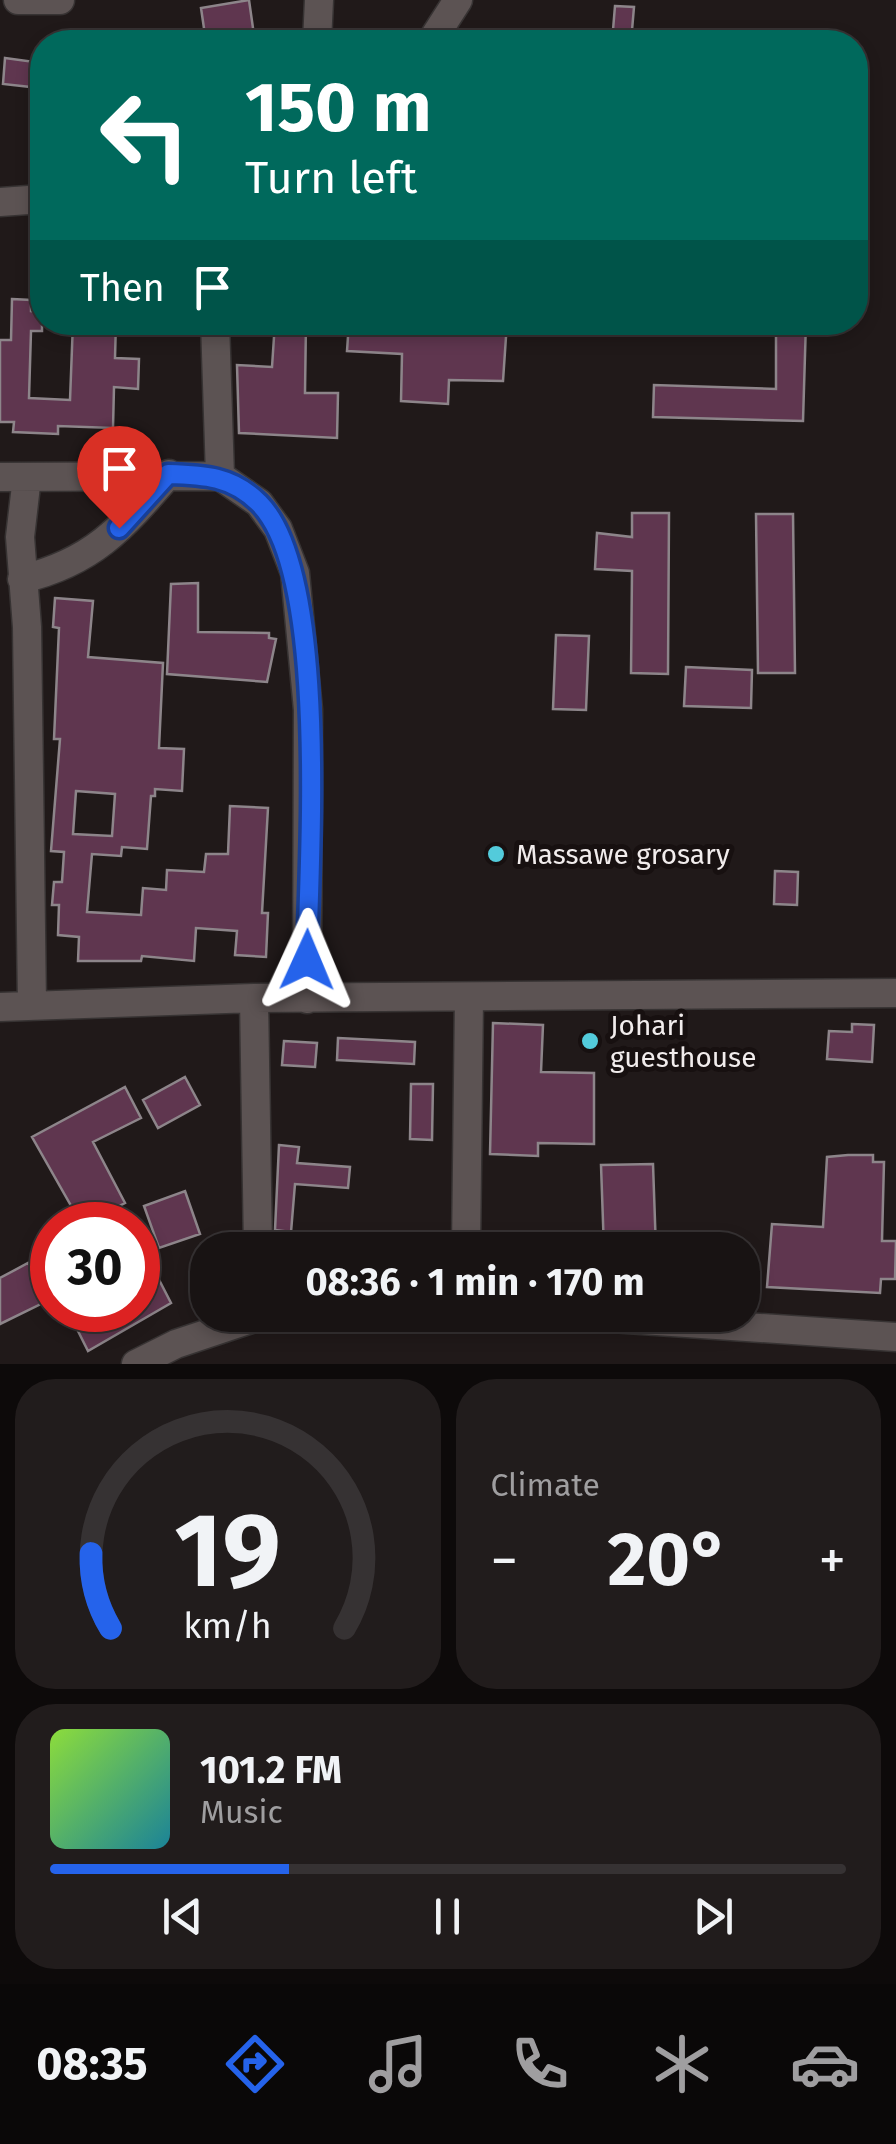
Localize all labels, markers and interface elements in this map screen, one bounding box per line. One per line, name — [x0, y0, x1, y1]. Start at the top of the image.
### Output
text: 150 m — [245, 66, 432, 150]
icon: left — [80, 70, 210, 200]
text: Turn left — [245, 151, 417, 205]
icon: arrive — [185, 260, 240, 315]
text: Then — [80, 265, 165, 311]
pin — [77, 426, 162, 529]
icon: arrive — [92, 441, 147, 496]
place label: Massawe grosary — [516, 838, 730, 871]
marker: Massawe grosary — [485, 843, 507, 865]
position arrow — [255, 908, 359, 1012]
place label: Johari guesthouse — [610, 1009, 756, 1074]
marker: Johari guesthouse — [579, 1030, 601, 1052]
speed limit sign: 30 — [30, 1202, 160, 1332]
text: 08:36 · 1 min · 170 m — [305, 1259, 645, 1305]
text: Climate — [491, 1466, 600, 1504]
text: 19 — [175, 1489, 281, 1614]
text: 20° — [607, 1515, 729, 1605]
text: − — [491, 1528, 518, 1594]
text: + — [819, 1528, 846, 1594]
text: km/h — [184, 1605, 272, 1647]
text: 101.2 FM — [200, 1747, 342, 1793]
text: Music — [200, 1793, 283, 1831]
icon: previous — [155, 1889, 210, 1944]
icon: pause — [420, 1889, 475, 1944]
icon: next — [686, 1889, 741, 1944]
icon: directions — [220, 2029, 290, 2099]
icon: music — [363, 2029, 433, 2099]
icon: phone — [505, 2029, 575, 2099]
icon: climate — [647, 2029, 717, 2099]
icon: car — [790, 2029, 860, 2099]
text: 08:35 — [36, 2037, 148, 2091]

